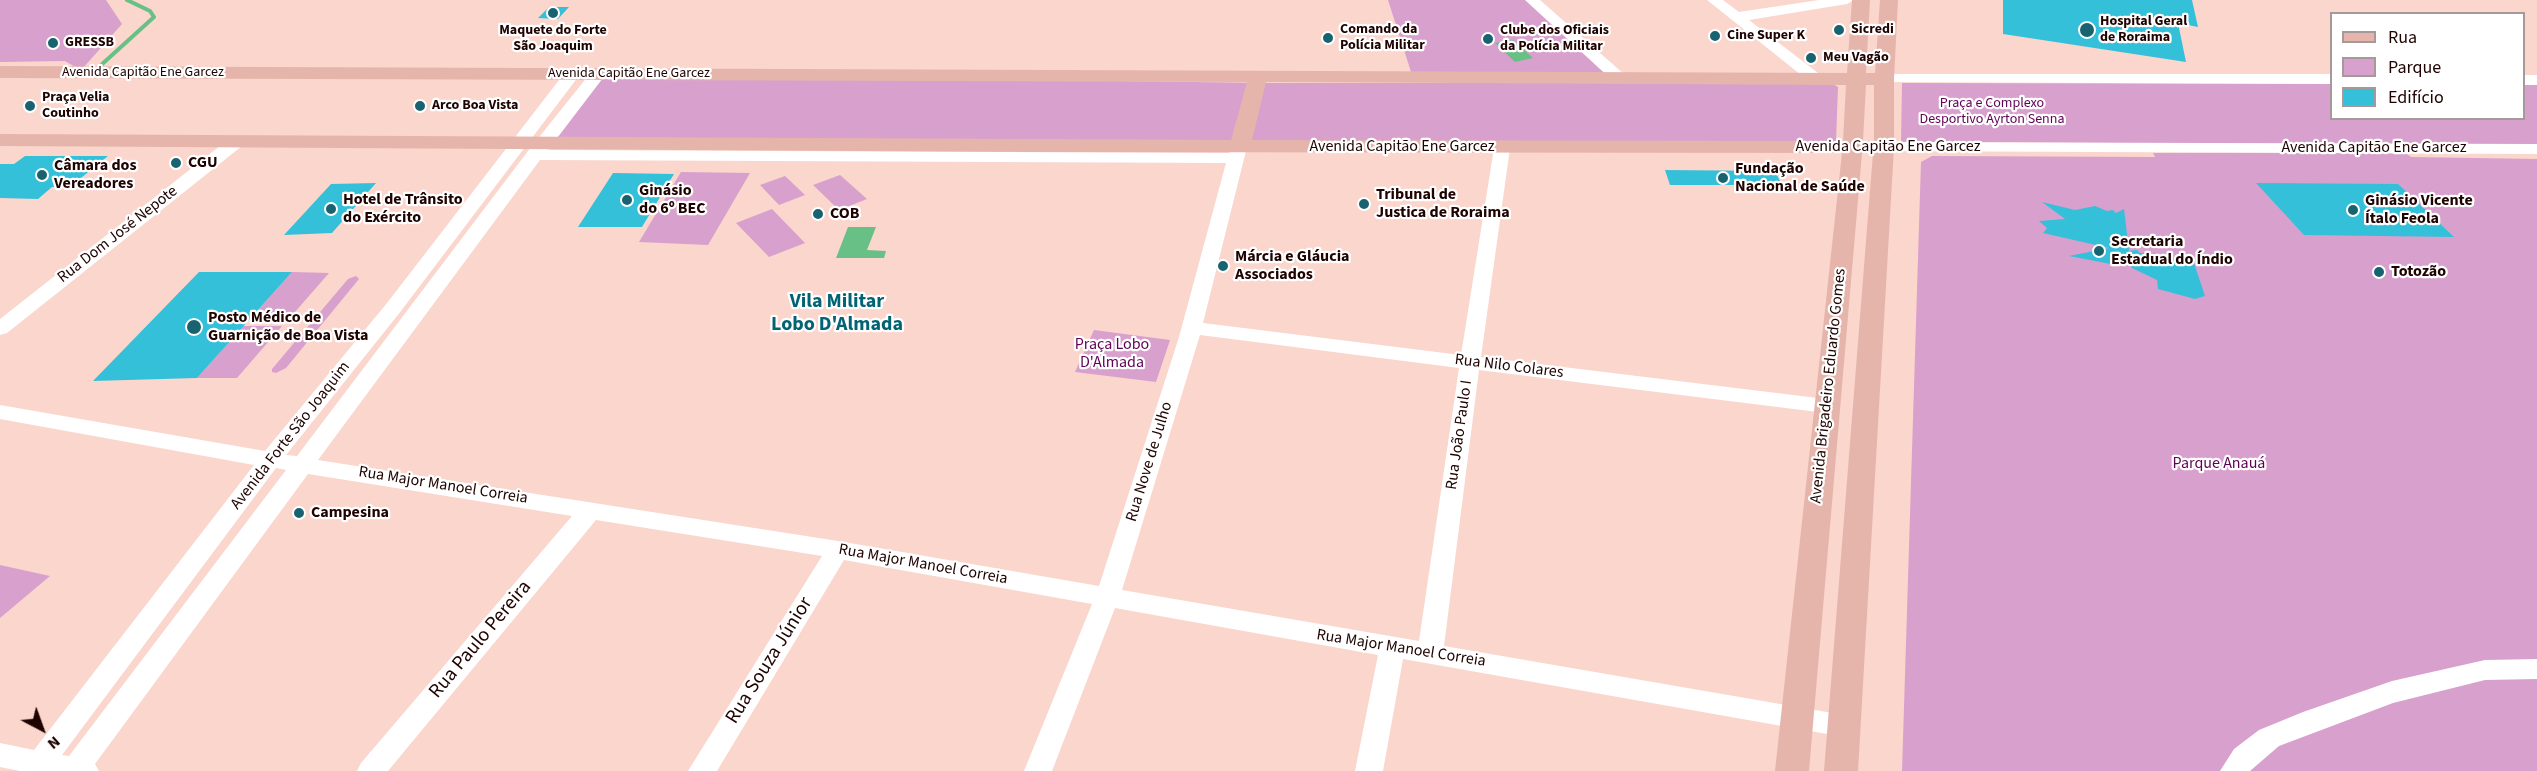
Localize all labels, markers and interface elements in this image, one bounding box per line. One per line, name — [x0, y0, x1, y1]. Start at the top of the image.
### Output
marker: Maquete do Forte São Joaquim — [546, 6, 560, 20]
legend — [2330, 12, 2525, 120]
place label: Hospital Geral de Roraima — [2100, 14, 2187, 46]
marker: Hospital Geral de Roraima — [2078, 21, 2096, 39]
place label: Comando da Polícia Militar — [1340, 22, 1425, 54]
place label: Sicredi — [1851, 22, 1894, 38]
place label: Maquete do Forte São Joaquim — [499, 23, 607, 56]
place label: Clube dos Oficiais da Polícia Militar — [1500, 23, 1609, 56]
marker: Sicredi — [1832, 23, 1846, 37]
text: Rua — [2388, 25, 2417, 50]
place label: Cine Super K — [1727, 28, 1805, 44]
marker: Cine Super K — [1708, 29, 1722, 43]
marker: Comando da Polícia Militar — [1321, 31, 1335, 45]
marker: Clube dos Oficiais da Polícia Militar — [1481, 32, 1495, 46]
place label: GRESSB — [65, 35, 114, 51]
marker: GRESSB — [46, 36, 60, 50]
place label: Meu Vagão — [1823, 50, 1889, 66]
marker: Meu Vagão — [1804, 51, 1818, 65]
text: Parque — [2388, 55, 2441, 80]
street label: Avenida Capitão Ene Garcez — [62, 65, 224, 81]
street label: Avenida Capitão Ene Garcez — [548, 66, 710, 82]
text: Edifício — [2388, 85, 2444, 110]
place label: Praça Velia Coutinho — [42, 90, 109, 122]
park label: Praça e Complexo Desportivo Ayrton Senna — [1920, 96, 2064, 128]
place label: Arco Boa Vista — [432, 98, 518, 114]
marker: Praça Velia Coutinho — [23, 99, 37, 113]
marker: Arco Boa Vista — [413, 99, 427, 113]
street label: Avenida Capitão Ene Garcez — [1309, 137, 1495, 157]
street label: Avenida Capitão Ene Garcez — [1795, 137, 1981, 157]
street label: Avenida Capitão Ene Garcez — [2281, 138, 2467, 158]
place label: CGU — [188, 153, 218, 173]
place label: Câmara dos Vereadores — [54, 156, 136, 194]
marker: CGU — [169, 156, 183, 170]
place label: Fundação Nacional de Saúde — [1735, 159, 1865, 197]
marker: Câmara dos Vereadores — [35, 168, 49, 182]
marker: Fundação Nacional de Saúde — [1716, 171, 1730, 185]
place label: Ginásio do 6º BEC — [639, 181, 706, 219]
street label: Rua Dom José Nepote — [54, 182, 182, 288]
place label: Tribunal de Justica de Roraima — [1376, 185, 1510, 223]
place label: Hotel de Trânsito do Exército — [343, 190, 463, 228]
place label: Ginásio Vicente Ítalo Feola — [2365, 191, 2473, 229]
marker: Ginásio do 6º BEC — [620, 193, 634, 207]
marker: Tribunal de Justica de Roraima — [1357, 197, 1371, 211]
marker: Hotel de Trânsito do Exército — [324, 202, 338, 216]
marker: Ginásio Vicente Ítalo Feola — [2346, 203, 2360, 217]
place label: COB — [830, 204, 859, 224]
marker: COB — [811, 207, 825, 221]
place label: Secretaria Estadual do Índio — [2111, 232, 2233, 270]
marker: Secretaria Estadual do Índio — [2092, 244, 2106, 258]
place label: Márcia e Gláucia Associados — [1235, 247, 1349, 285]
marker: Márcia e Gláucia Associados — [1216, 259, 1230, 273]
place label: Totozão — [2391, 262, 2446, 282]
marker: Totozão — [2372, 265, 2386, 279]
street label: Avenida Brigadeiro Eduardo Gomes — [1807, 268, 1851, 504]
district label: Vila Militar Lobo D'Almada — [771, 291, 903, 338]
place label: Posto Médico de Guarnição de Boa Vista — [208, 308, 368, 346]
marker: Posto Médico de Guarnição de Boa Vista — [185, 318, 203, 336]
park label: Praça Lobo D'Almada — [1075, 335, 1149, 373]
street label: Rua Nilo Colares — [1454, 351, 1564, 383]
street label: Avenida Forte São Joaquim — [227, 358, 355, 514]
street label: Rua João Paulo I — [1443, 379, 1477, 491]
street label: Rua Nove de Julho — [1123, 400, 1177, 524]
park label: Parque Anauá — [2173, 454, 2265, 474]
street label: Rua Major Manoel Correia — [357, 463, 529, 509]
place label: Campesina — [311, 503, 389, 523]
marker: Campesina — [292, 506, 306, 520]
street label: Rua Major Manoel Correia — [837, 541, 1009, 589]
street label: Rua Paulo Pereira — [425, 576, 537, 704]
street label: Rua Souza Júnior — [721, 593, 819, 729]
street label: Rua Major Manoel Correia — [1315, 626, 1487, 672]
north arrow — [12, 699, 72, 759]
text: N — [43, 731, 65, 754]

